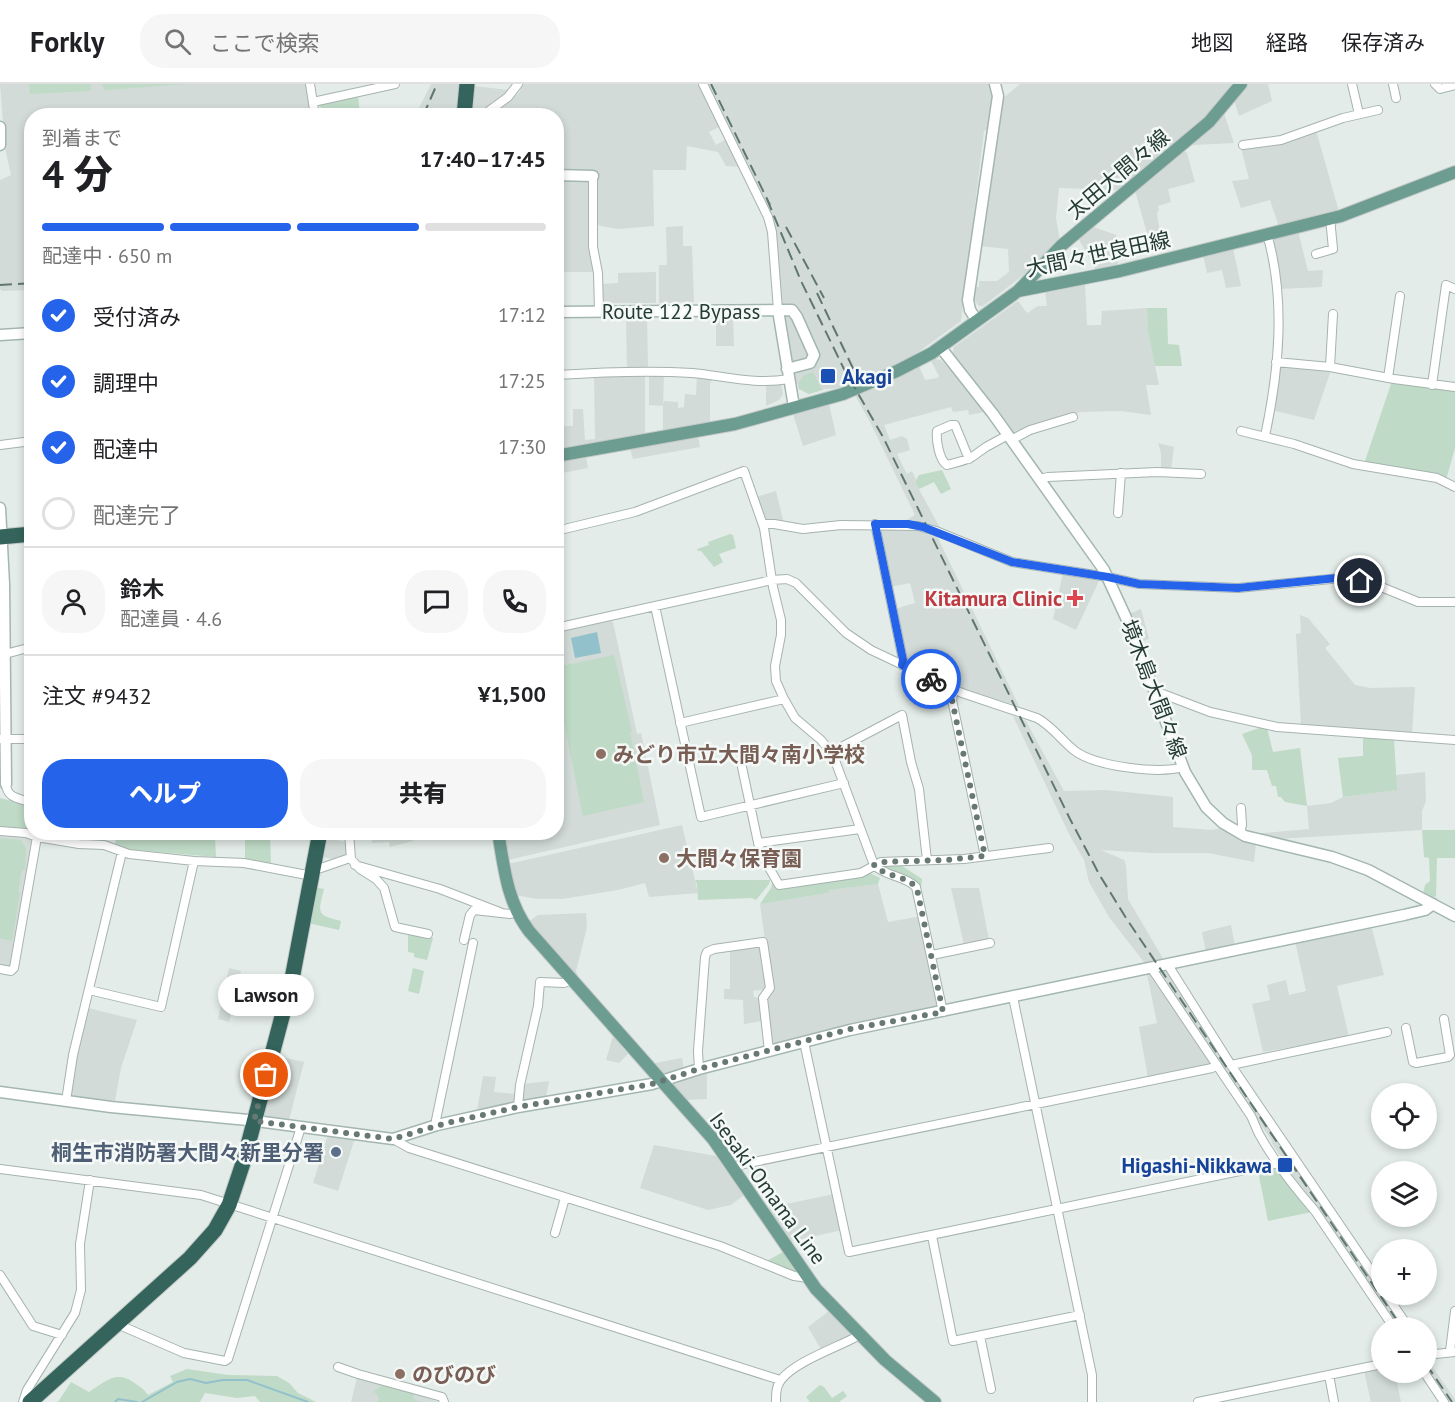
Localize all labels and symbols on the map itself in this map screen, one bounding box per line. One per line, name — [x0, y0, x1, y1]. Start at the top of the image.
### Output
street label: 太田大間々線 — [1061, 123, 1175, 225]
street label: 大間々世良田線 — [1023, 226, 1173, 282]
street label: Route 122 Bypass — [602, 298, 760, 325]
place label: Akagi — [842, 363, 892, 390]
marker: Akagi — [819, 367, 837, 385]
pin — [1334, 555, 1385, 606]
place label: Kitamura Clinic — [925, 585, 1062, 612]
marker: Kitamura Clinic — [1066, 589, 1084, 607]
street label: 境木島大間々線 — [1115, 616, 1193, 762]
courier — [901, 649, 961, 709]
place label: みどり市立大間々南小学校 — [613, 741, 865, 768]
marker: みどり市立大間々南小学校 — [594, 747, 608, 761]
place label: 大間々保育園 — [676, 845, 802, 872]
marker: 大間々保育園 — [657, 851, 671, 865]
callout: Lawson — [218, 973, 314, 1015]
pin — [240, 1049, 291, 1100]
street label: Isesaki-Omama Line — [704, 1107, 832, 1269]
place label: 桐生市消防署大間々新里分署 — [51, 1139, 324, 1166]
marker: 桐生市消防署大間々新里分署 — [329, 1145, 343, 1159]
place label: Higashi-Nikkawa — [1121, 1152, 1272, 1179]
marker: Higashi-Nikkawa — [1276, 1156, 1294, 1174]
place label: のびのび — [412, 1361, 496, 1388]
marker: のびのび — [393, 1367, 407, 1381]

